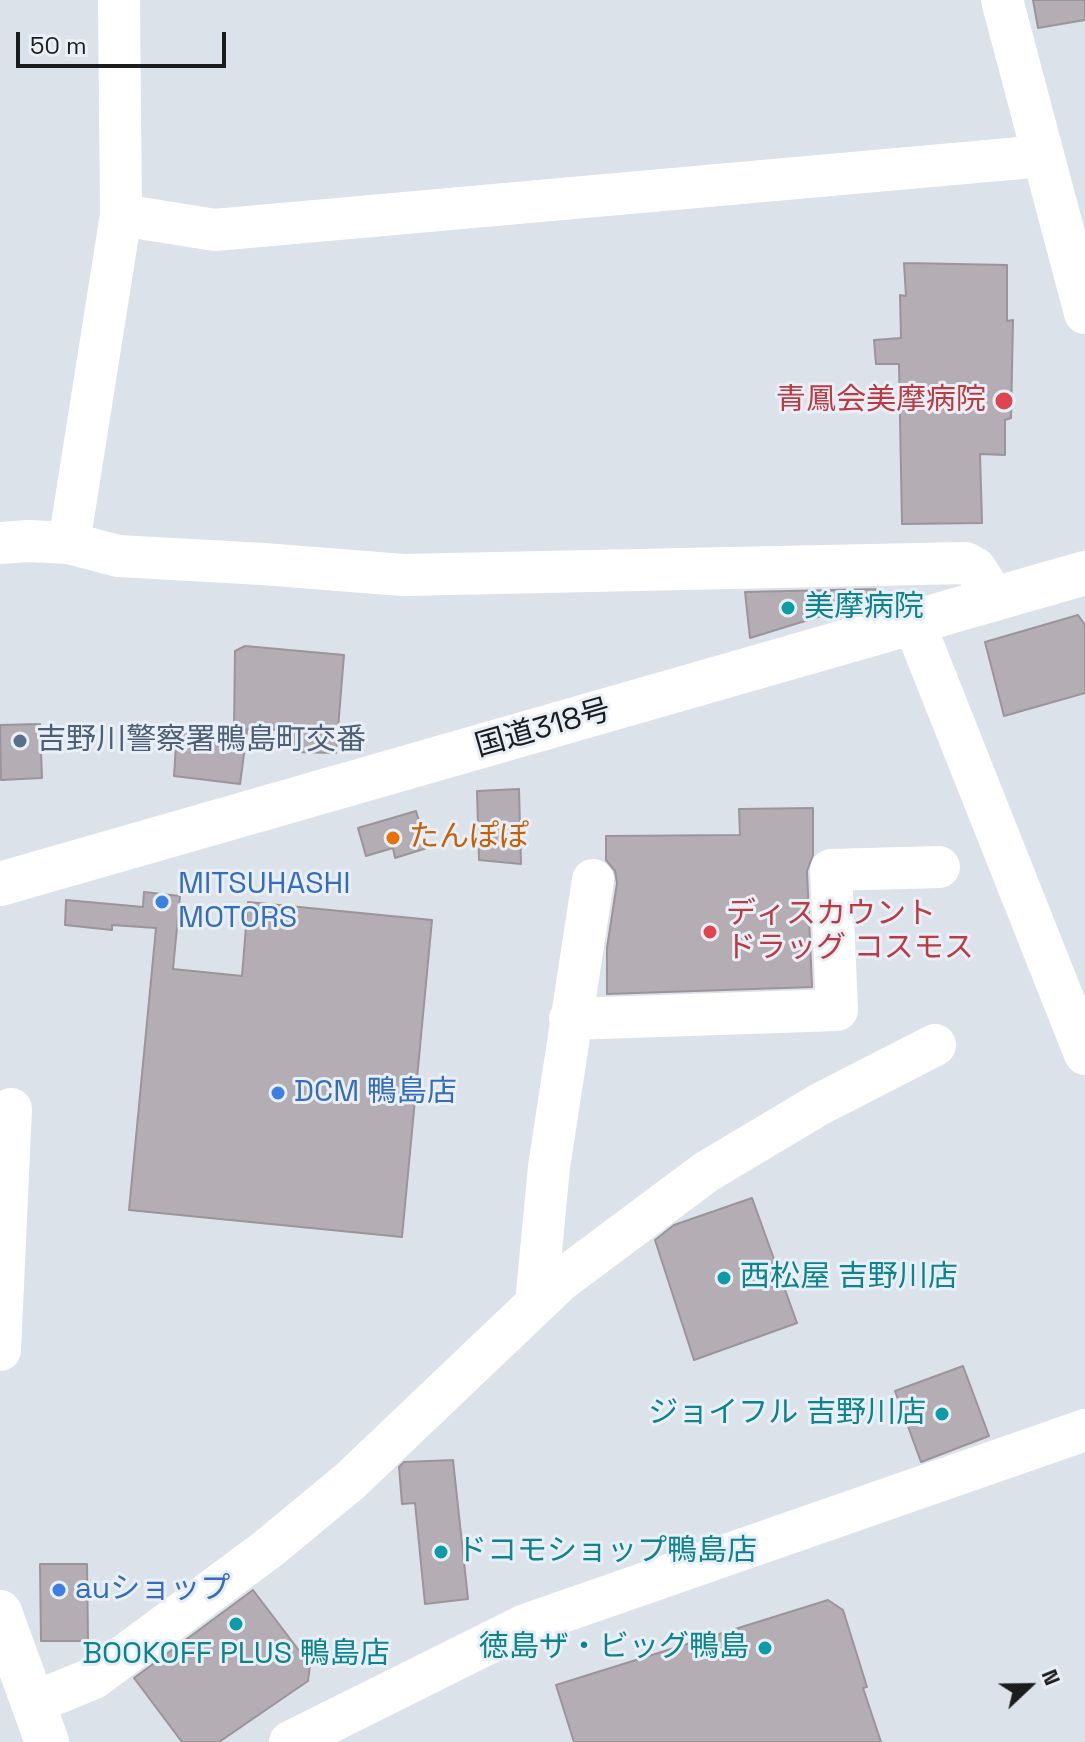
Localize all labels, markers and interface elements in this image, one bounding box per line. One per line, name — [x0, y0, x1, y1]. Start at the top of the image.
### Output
scale bar — [20, 16, 230, 66]
text: 50 m — [30, 30, 87, 61]
place label: 青鳳会美摩病院 — [776, 383, 986, 419]
marker: 青鳳会美摩病院 — [993, 390, 1015, 412]
place label: 美摩病院 — [804, 590, 924, 626]
marker: 美摩病院 — [779, 599, 797, 617]
street label: 国道318号 — [471, 693, 615, 765]
place label: 吉野川警察署鴨島町交番 — [36, 723, 366, 759]
marker: 吉野川警察署鴨島町交番 — [11, 732, 29, 750]
place label: たんぽぽ — [409, 820, 529, 856]
marker: たんぽぽ — [384, 829, 402, 847]
place label: MITSUHASHI MOTORS — [178, 867, 351, 938]
marker: MITSUHASHI MOTORS — [153, 893, 171, 911]
place label: ディスカウント ドラッグ コスモス — [726, 897, 974, 968]
marker: ディスカウント ドラッグ コスモス — [701, 923, 719, 941]
place label: DCM 鴨島店 — [294, 1075, 457, 1111]
marker: DCM 鴨島店 — [269, 1084, 287, 1102]
place label: 西松屋 吉野川店 — [740, 1260, 958, 1296]
marker: 西松屋 吉野川店 — [715, 1269, 733, 1287]
place label: ジョイフル 吉野川店 — [648, 1396, 926, 1432]
marker: ジョイフル 吉野川店 — [933, 1405, 951, 1423]
place label: ドコモショップ鴨島店 — [457, 1534, 757, 1570]
marker: ドコモショップ鴨島店 — [432, 1543, 450, 1561]
place label: auショップ — [75, 1572, 230, 1608]
marker: auショップ — [50, 1581, 68, 1599]
marker: BOOKOFF PLUS 鴨島店 — [227, 1615, 245, 1633]
place label: 徳島ザ・ビッグ鴨島 — [479, 1630, 749, 1666]
place label: BOOKOFF PLUS 鴨島店 — [82, 1637, 390, 1673]
marker: 徳島ザ・ビッグ鴨島 — [756, 1639, 774, 1657]
north arrow — [989, 1646, 1069, 1726]
text: N — [1036, 1665, 1067, 1689]

